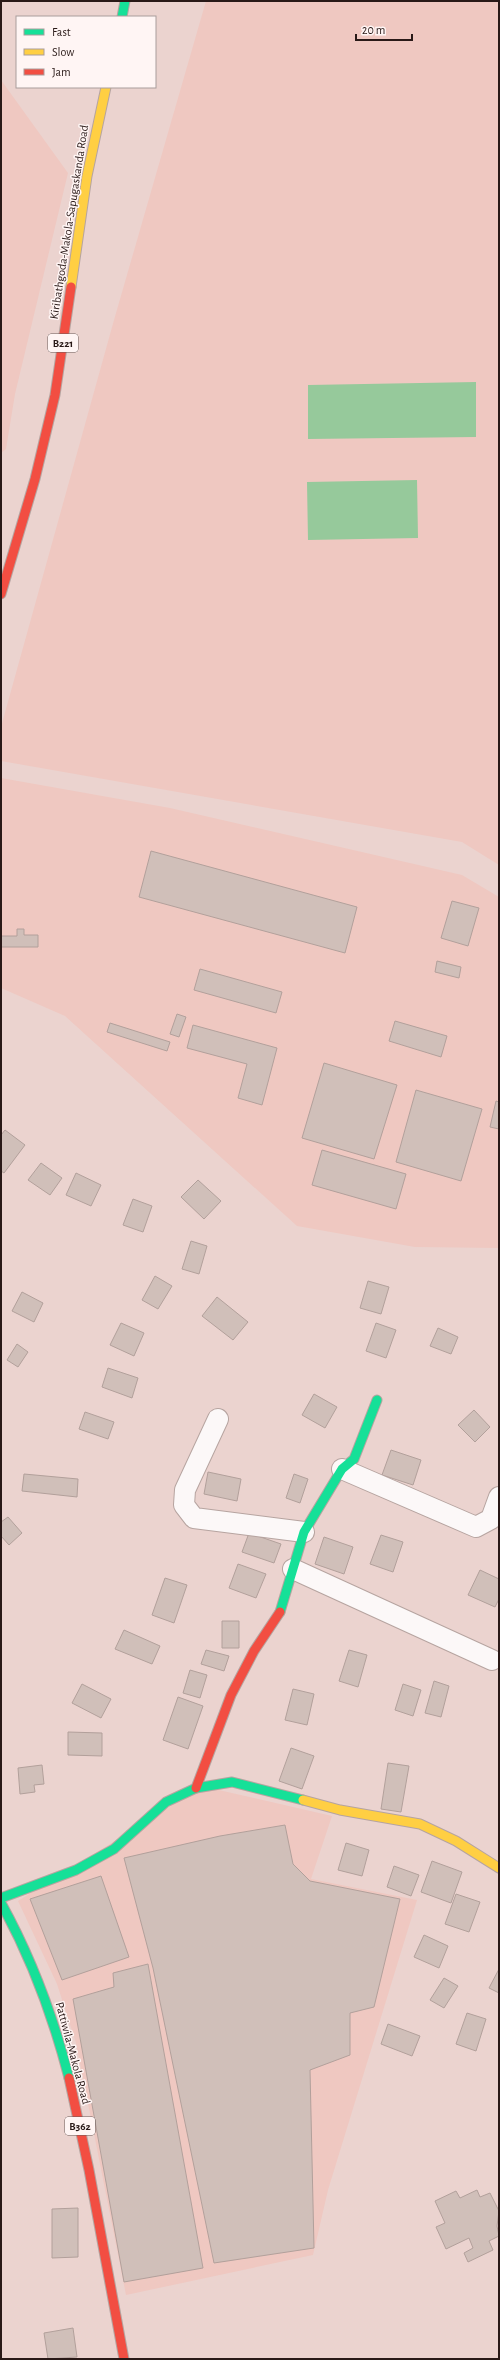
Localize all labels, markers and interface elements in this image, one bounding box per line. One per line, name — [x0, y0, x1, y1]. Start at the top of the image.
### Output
legend — [16, 16, 156, 88]
scale bar — [356, 16, 412, 42]
text: 20 m — [362, 24, 385, 36]
text: Fast — [52, 26, 71, 38]
text: Slow — [52, 46, 74, 58]
text: Jam — [52, 66, 71, 78]
street label: Kiribathgoda-Makola-Sapugaskanda Road — [48, 124, 90, 320]
road number: B221 — [48, 334, 78, 352]
street label: Pattiwila-Makola Road — [54, 2001, 92, 2105]
road number: B362 — [65, 2117, 95, 2135]

